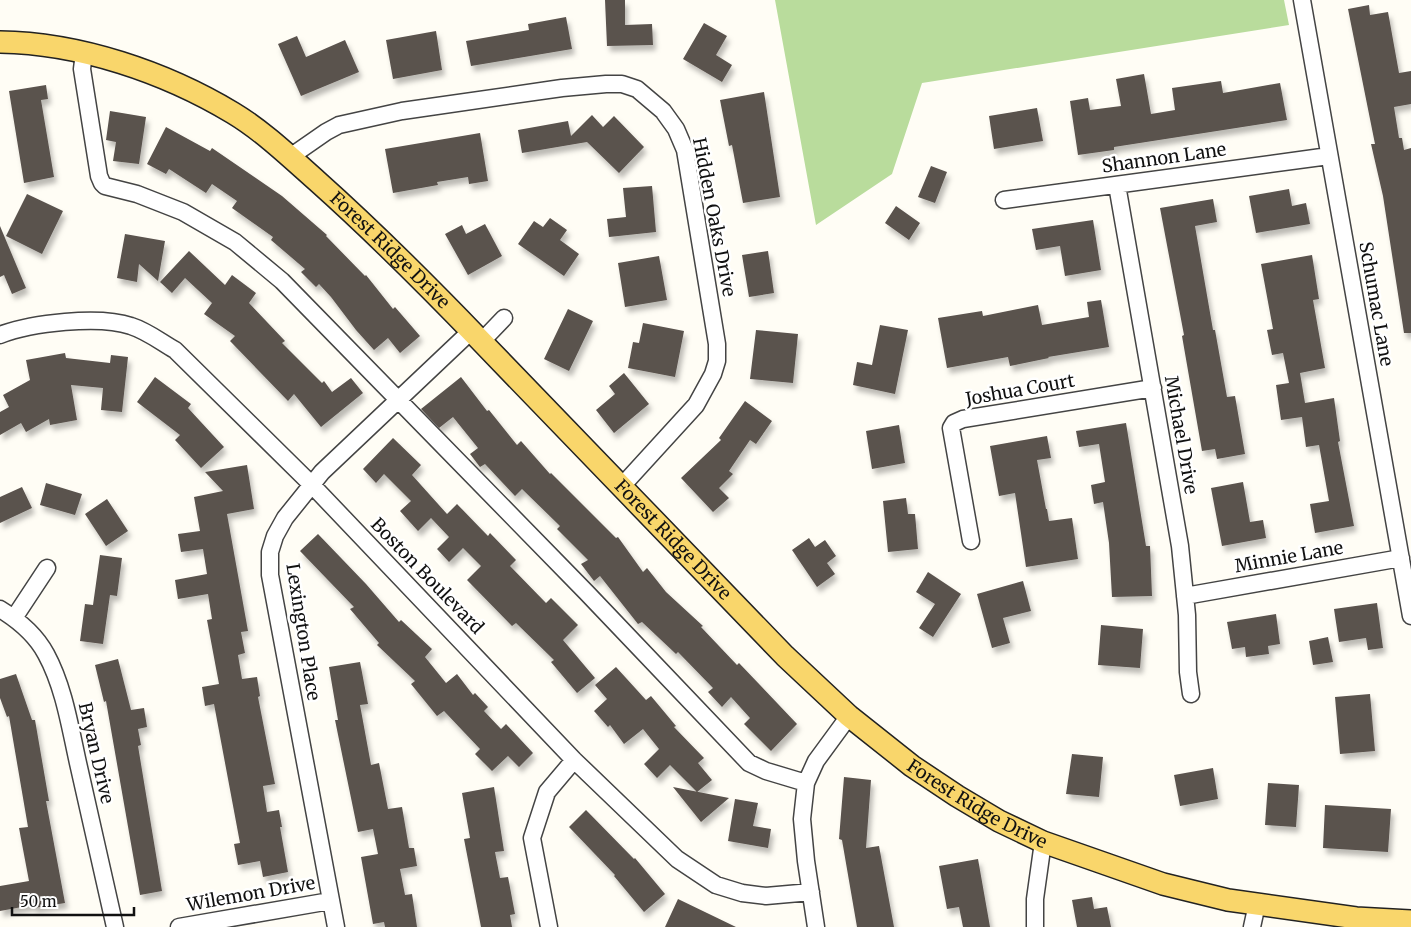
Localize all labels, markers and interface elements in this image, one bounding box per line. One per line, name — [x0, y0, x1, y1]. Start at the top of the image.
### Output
street label: Hidden Oaks Drive — [688, 135, 741, 298]
street label: Shannon Lane — [1100, 137, 1228, 178]
street label: Forest Ridge Drive — [325, 186, 455, 313]
street label: Schumac Lane — [1354, 240, 1399, 368]
street label: Joshua Court — [963, 369, 1076, 411]
street label: Michael Drive — [1160, 374, 1203, 496]
street label: Forest Ridge Drive — [610, 475, 737, 604]
street label: Boston Boulevard — [366, 513, 489, 639]
street label: Minnie Lane — [1233, 536, 1345, 577]
street label: Lexington Place — [281, 562, 326, 702]
street label: Bryan Drive — [74, 700, 119, 806]
street label: Forest Ridge Drive — [903, 754, 1051, 853]
street label: Wilemon Drive — [184, 871, 317, 916]
scale bar — [12, 884, 135, 916]
text: 50 m — [20, 892, 57, 911]

